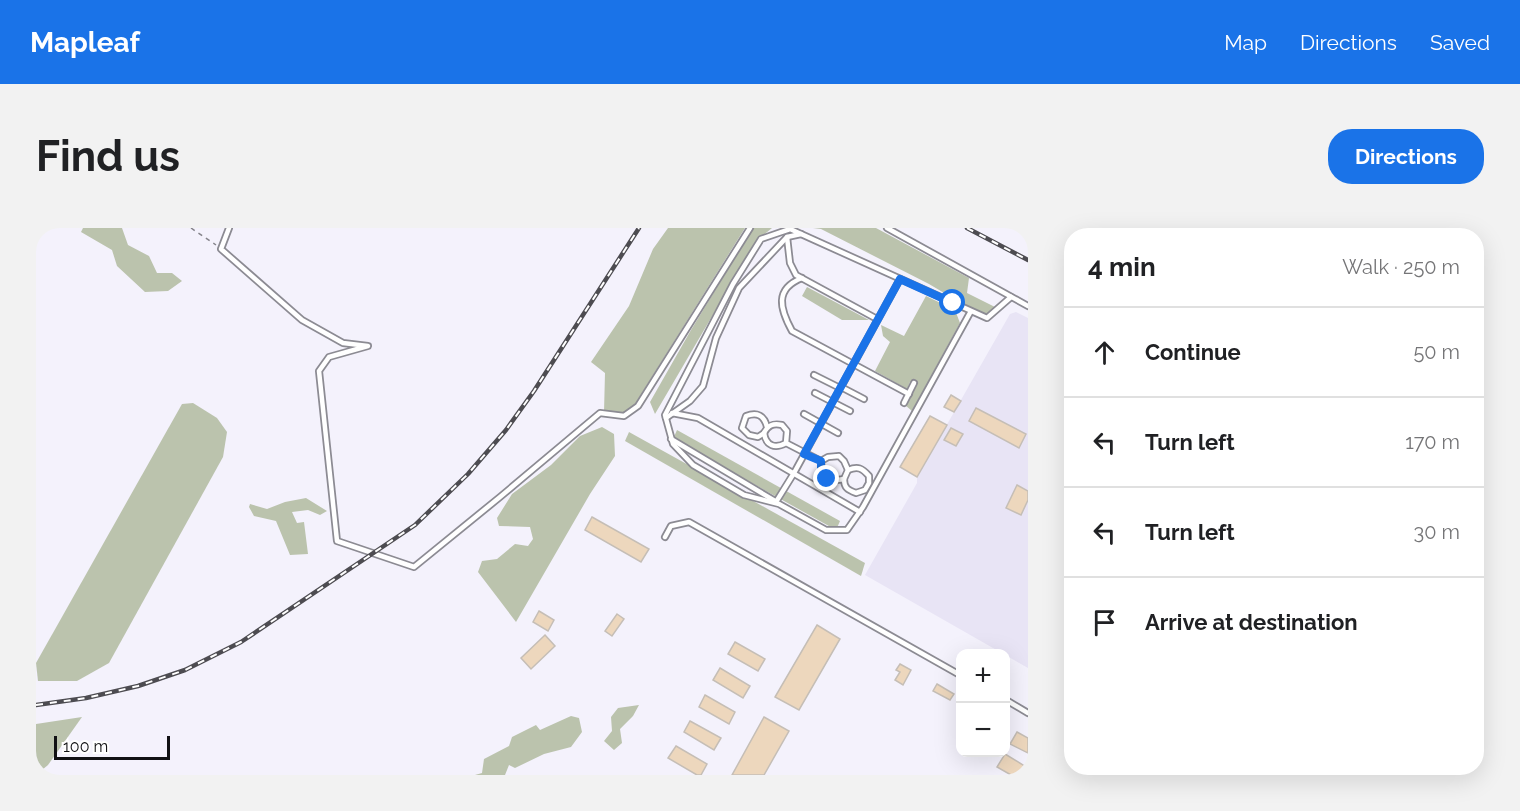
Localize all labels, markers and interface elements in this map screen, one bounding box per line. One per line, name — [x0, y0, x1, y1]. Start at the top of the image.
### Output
text: Mapleaf — [30, 26, 140, 59]
text: Map — [1224, 30, 1267, 55]
text: Directions — [1300, 30, 1397, 55]
text: Saved — [1430, 30, 1490, 55]
button: Directions — [1328, 129, 1484, 184]
text: Find us — [36, 132, 180, 181]
text: 4 min — [1088, 252, 1156, 282]
text: Walk · 250 m — [1342, 255, 1460, 279]
route start — [939, 289, 965, 315]
icon: ahead — [1088, 336, 1121, 369]
text: Continue — [1145, 339, 1241, 365]
text: 50 m — [1413, 340, 1460, 364]
icon: left — [1088, 426, 1121, 459]
text: Turn left — [1145, 429, 1235, 455]
text: 170 m — [1405, 430, 1460, 454]
route end — [813, 465, 839, 491]
icon: left — [1088, 516, 1121, 549]
text: Turn left — [1145, 519, 1235, 545]
text: 30 m — [1414, 520, 1460, 544]
icon: arrive — [1088, 606, 1121, 639]
text: Arrive at destination — [1145, 609, 1358, 635]
map controls — [956, 649, 1010, 757]
button: + — [956, 649, 1010, 703]
button: − — [956, 703, 1010, 757]
scale bar — [54, 733, 170, 760]
text: 100 m — [63, 737, 108, 756]

